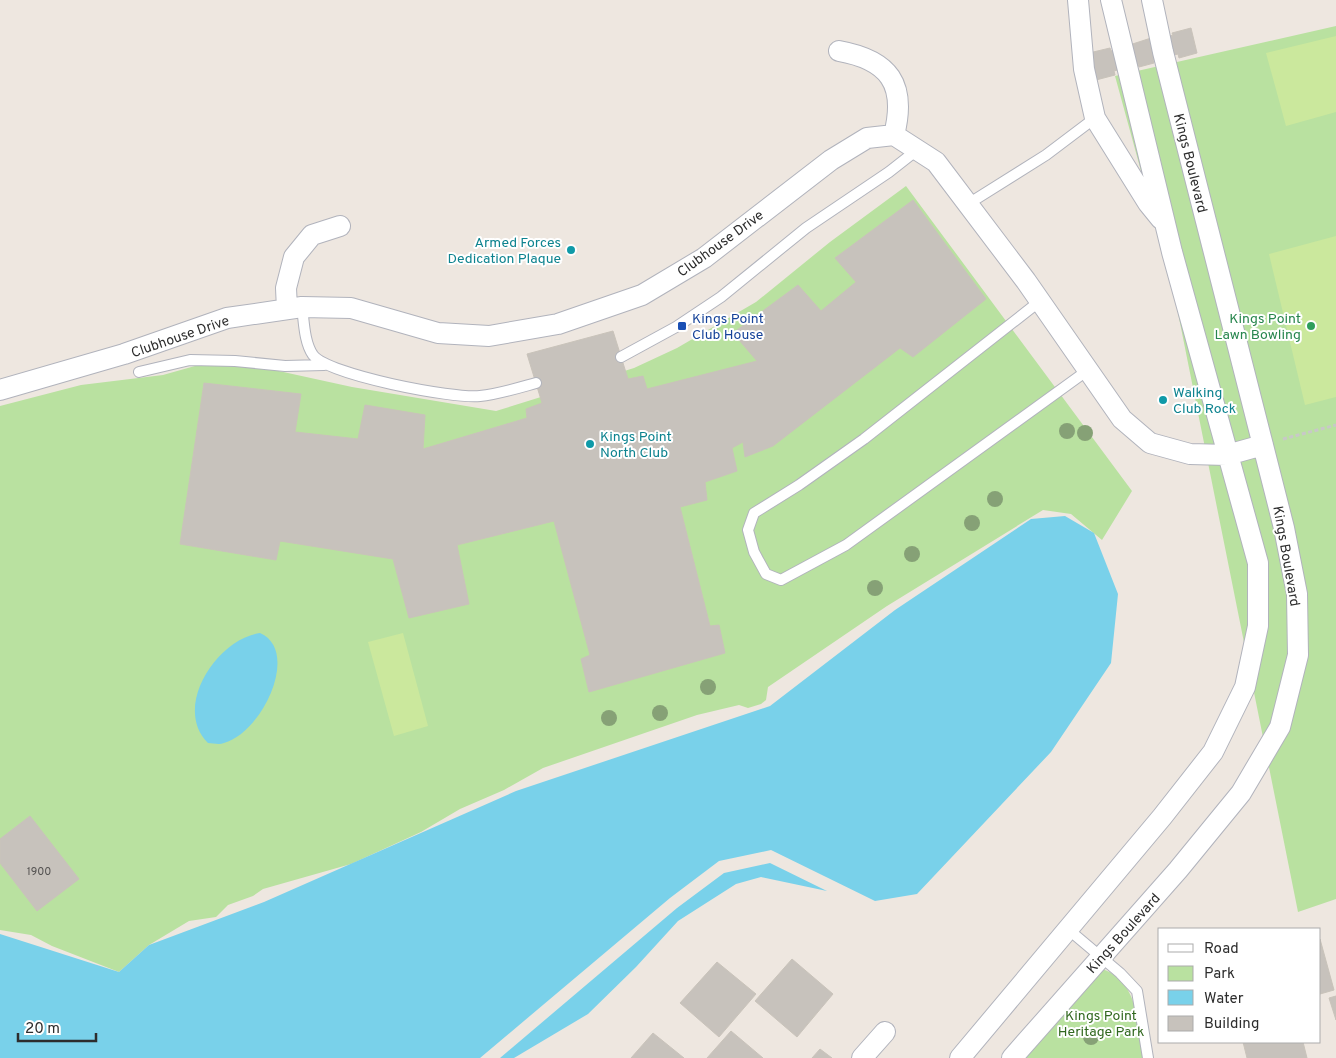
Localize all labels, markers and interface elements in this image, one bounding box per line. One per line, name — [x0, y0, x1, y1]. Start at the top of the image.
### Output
street label: Kings Boulevard — [1169, 112, 1210, 215]
street label: Clubhouse Drive — [674, 207, 767, 281]
place label: Armed Forces Dedication Plaque — [448, 235, 561, 268]
marker: Armed Forces Dedication Plaque — [565, 244, 577, 256]
place label: Kings Point Club House — [692, 311, 764, 344]
place label: Kings Point Lawn Bowling — [1215, 311, 1301, 344]
street label: Clubhouse Drive — [129, 313, 232, 362]
marker: Kings Point Club House — [676, 320, 688, 332]
marker: Kings Point Lawn Bowling — [1305, 320, 1317, 332]
place label: Walking Club Rock — [1173, 385, 1236, 418]
marker: Walking Club Rock — [1157, 394, 1169, 406]
place label: Kings Point North Club — [600, 429, 672, 462]
marker: Kings Point North Club — [584, 438, 596, 450]
street label: Kings Boulevard — [1268, 505, 1303, 608]
house number: 1900 — [27, 865, 51, 879]
street label: Kings Boulevard — [1084, 890, 1165, 978]
legend — [1158, 928, 1321, 1043]
text: Road — [1204, 940, 1239, 959]
text: Park — [1204, 965, 1235, 984]
text: Water — [1204, 990, 1244, 1009]
park label: Kings Point Heritage Park — [1058, 1008, 1144, 1041]
scale bar — [18, 1010, 95, 1042]
text: Building — [1204, 1015, 1259, 1034]
text: 20 m — [25, 1020, 60, 1039]

